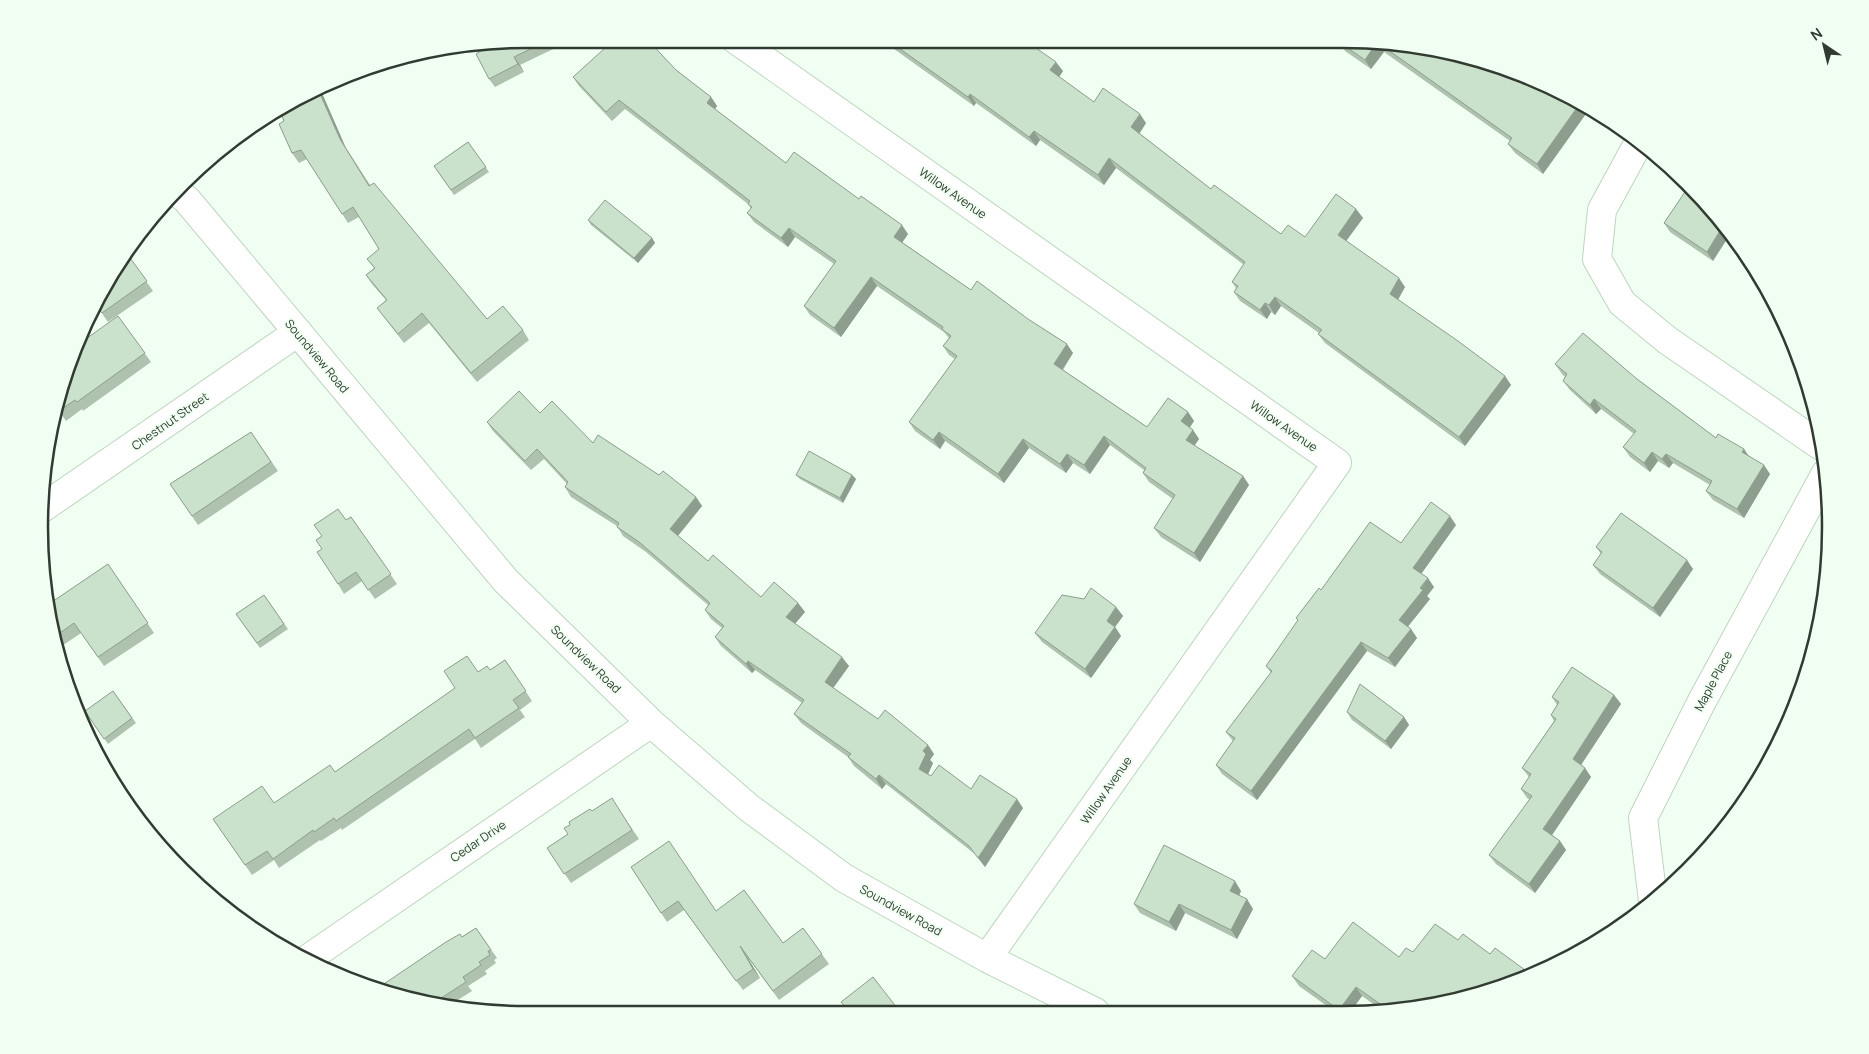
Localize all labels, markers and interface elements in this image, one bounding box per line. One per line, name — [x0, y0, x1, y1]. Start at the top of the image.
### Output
north arrow — [1799, 20, 1849, 70]
text: N — [1807, 23, 1826, 45]
street label: Willow Avenue — [916, 163, 990, 223]
street label: Soundview Road — [281, 315, 353, 397]
street label: Chestnut Street — [128, 388, 212, 454]
street label: Willow Avenue — [1247, 396, 1321, 456]
street label: Soundview Road — [547, 621, 625, 697]
street label: Maple Place — [1690, 648, 1736, 714]
street label: Willow Avenue — [1076, 753, 1136, 827]
street label: Cedar Drive — [447, 816, 509, 866]
street label: Soundview Road — [857, 880, 945, 940]

